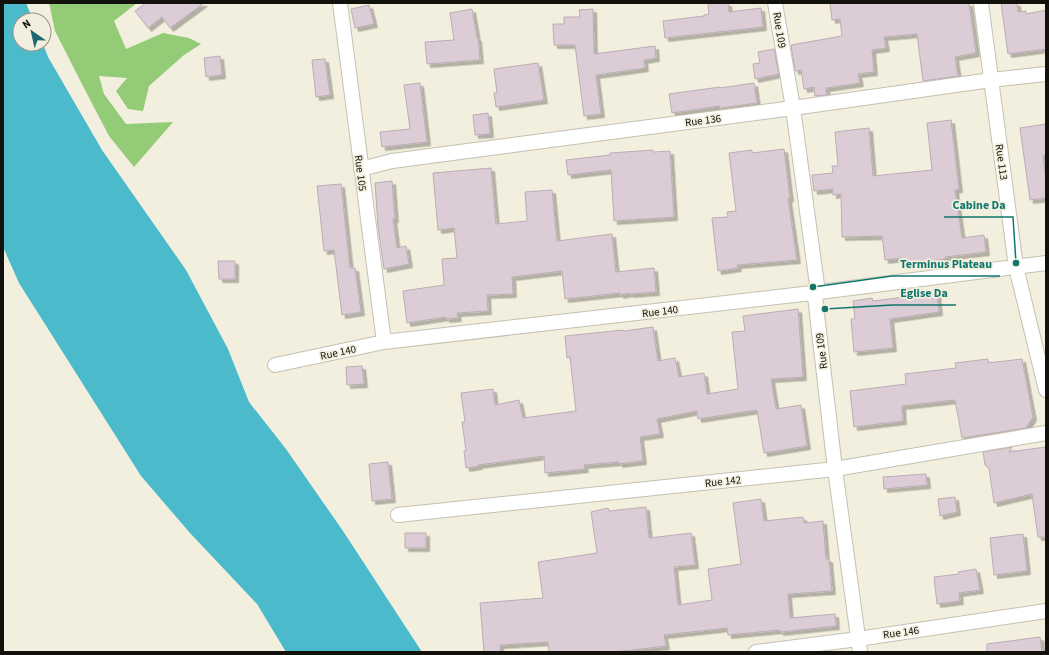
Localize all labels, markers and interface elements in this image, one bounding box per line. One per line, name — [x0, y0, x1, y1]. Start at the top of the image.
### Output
street label: Rue 109 — [769, 11, 790, 49]
north arrow — [12, 12, 52, 52]
text: N — [19, 16, 34, 32]
street label: Rue 136 — [684, 111, 723, 130]
street label: Rue 113 — [992, 143, 1011, 181]
street label: Rue 105 — [351, 154, 370, 192]
callout: Cabine Da — [944, 193, 1013, 217]
text: Cabine Da — [953, 197, 1005, 214]
callout: Terminus Plateau — [892, 252, 1000, 276]
text: Terminus Plateau — [900, 256, 992, 273]
callout: Eglise Da — [892, 281, 956, 305]
text: Eglise Da — [900, 285, 948, 302]
street label: Rue 140 — [641, 302, 679, 321]
street label: Rue 109 — [812, 332, 831, 370]
street label: Rue 140 — [319, 341, 357, 364]
street label: Rue 142 — [704, 472, 742, 491]
street label: Rue 146 — [882, 622, 921, 642]

